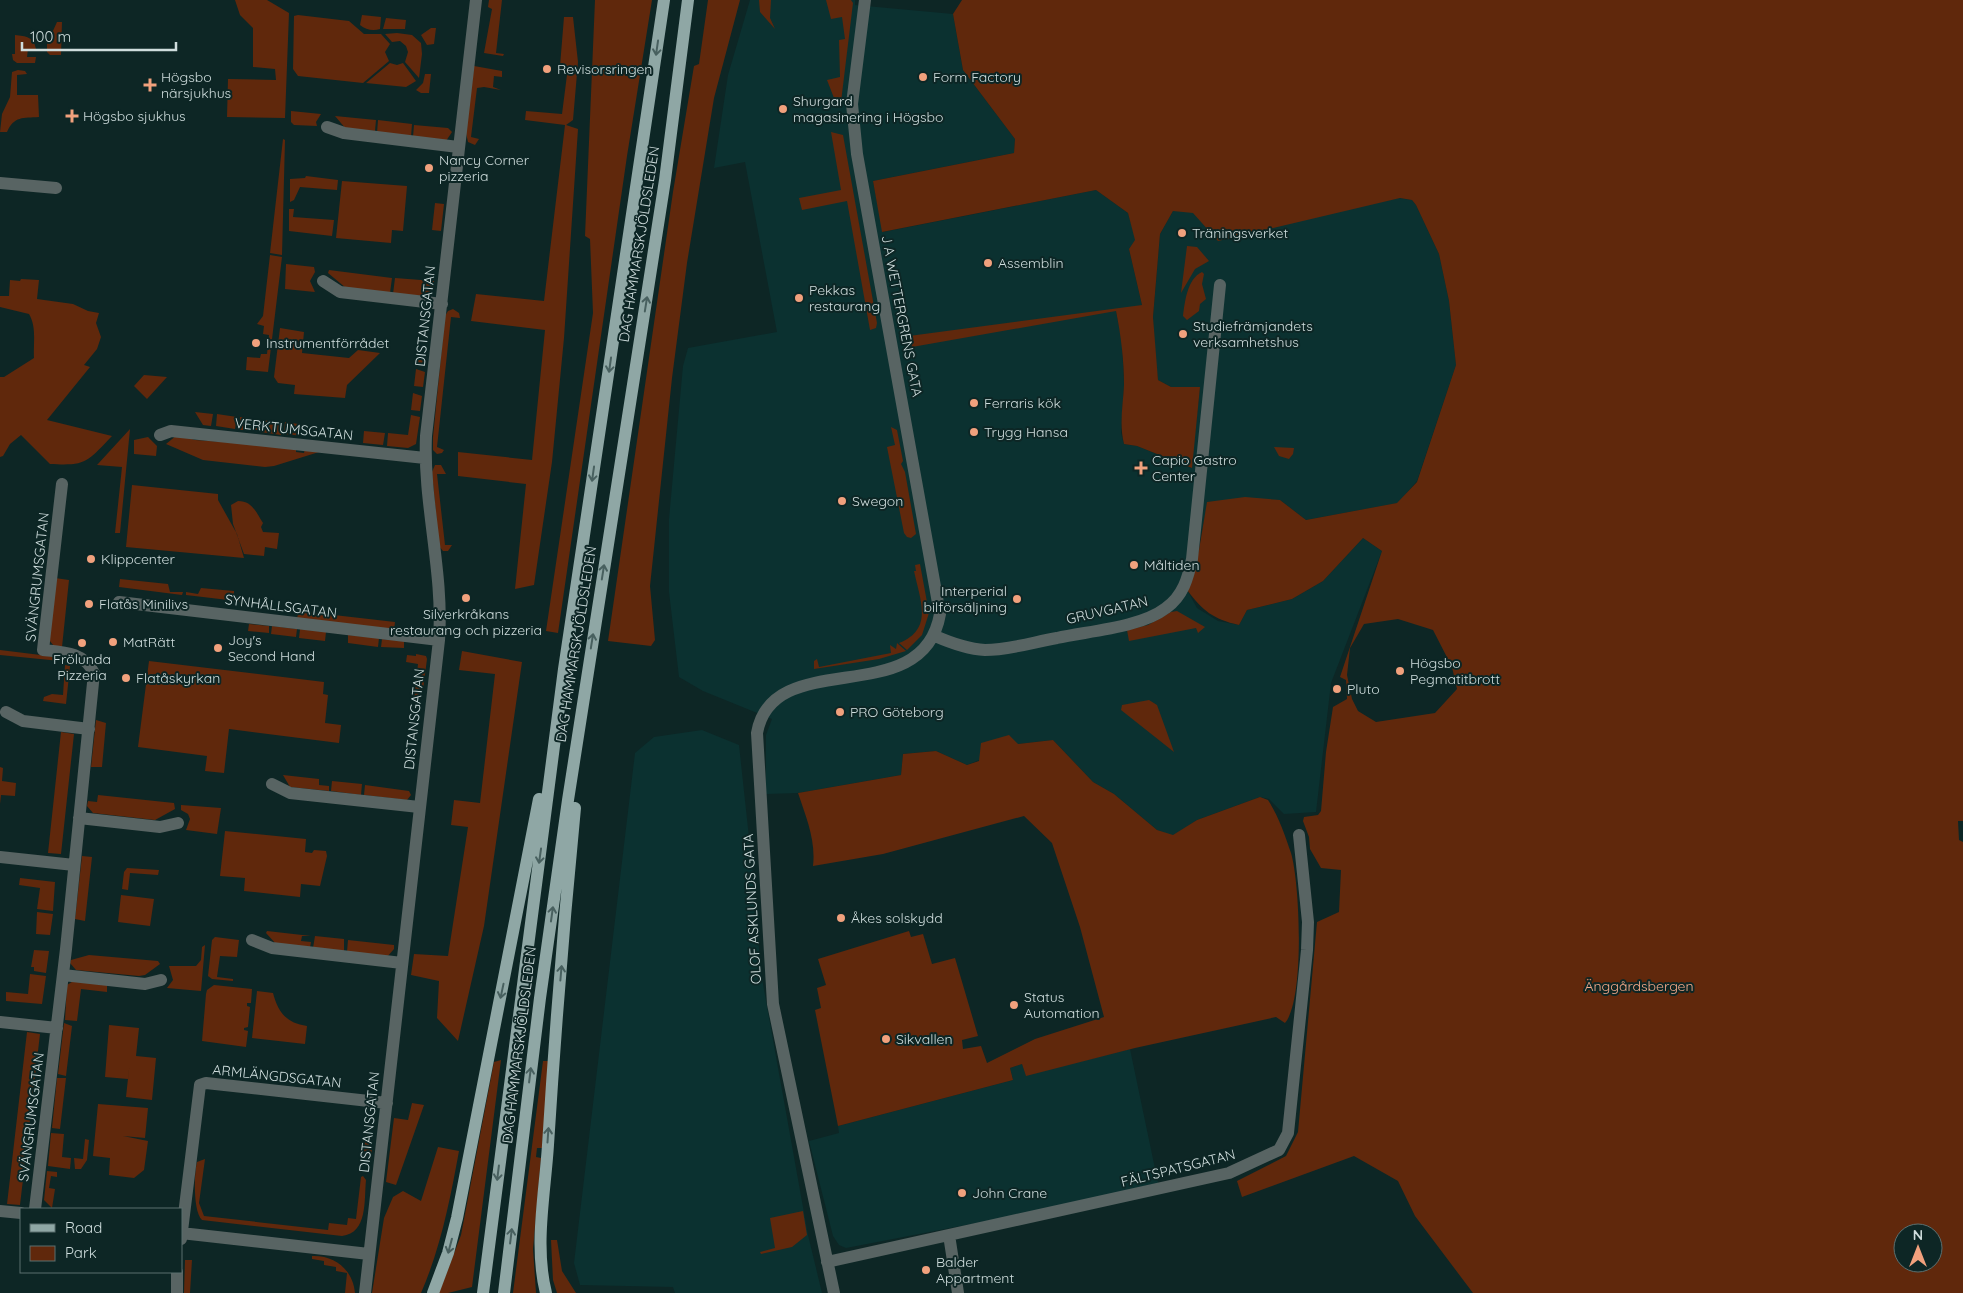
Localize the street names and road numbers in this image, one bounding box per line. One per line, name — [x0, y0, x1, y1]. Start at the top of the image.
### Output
street label: DAG HAMMARSKJÖLDSLEDEN — [615, 145, 663, 343]
street label: J A WETTERGRENS GATA — [877, 234, 927, 398]
street label: DISTANSGATAN — [411, 265, 439, 367]
street label: VERKTUMSGATAN — [234, 414, 354, 444]
street label: SVÄNGRUMSGATAN — [21, 511, 53, 643]
street label: DAG HAMMARSKJÖLDSLEDEN — [552, 545, 600, 743]
street label: SYNHÅLLSGATAN — [224, 590, 338, 622]
street label: GRUVGATAN — [1064, 592, 1150, 628]
street label: DISTANSGATAN — [400, 668, 428, 770]
street label: OLOF ASKLUNDS GATA — [739, 833, 765, 985]
street label: DAG HAMMARSKJÖLDSLEDEN — [498, 946, 540, 1144]
street label: SVÄNGRUMSGATAN — [14, 1051, 48, 1183]
street label: ARMLÄNGDSGATAN — [212, 1060, 342, 1092]
street label: DISTANSGATAN — [355, 1071, 383, 1173]
street label: FÄLTSPATSGATAN — [1119, 1145, 1237, 1191]

